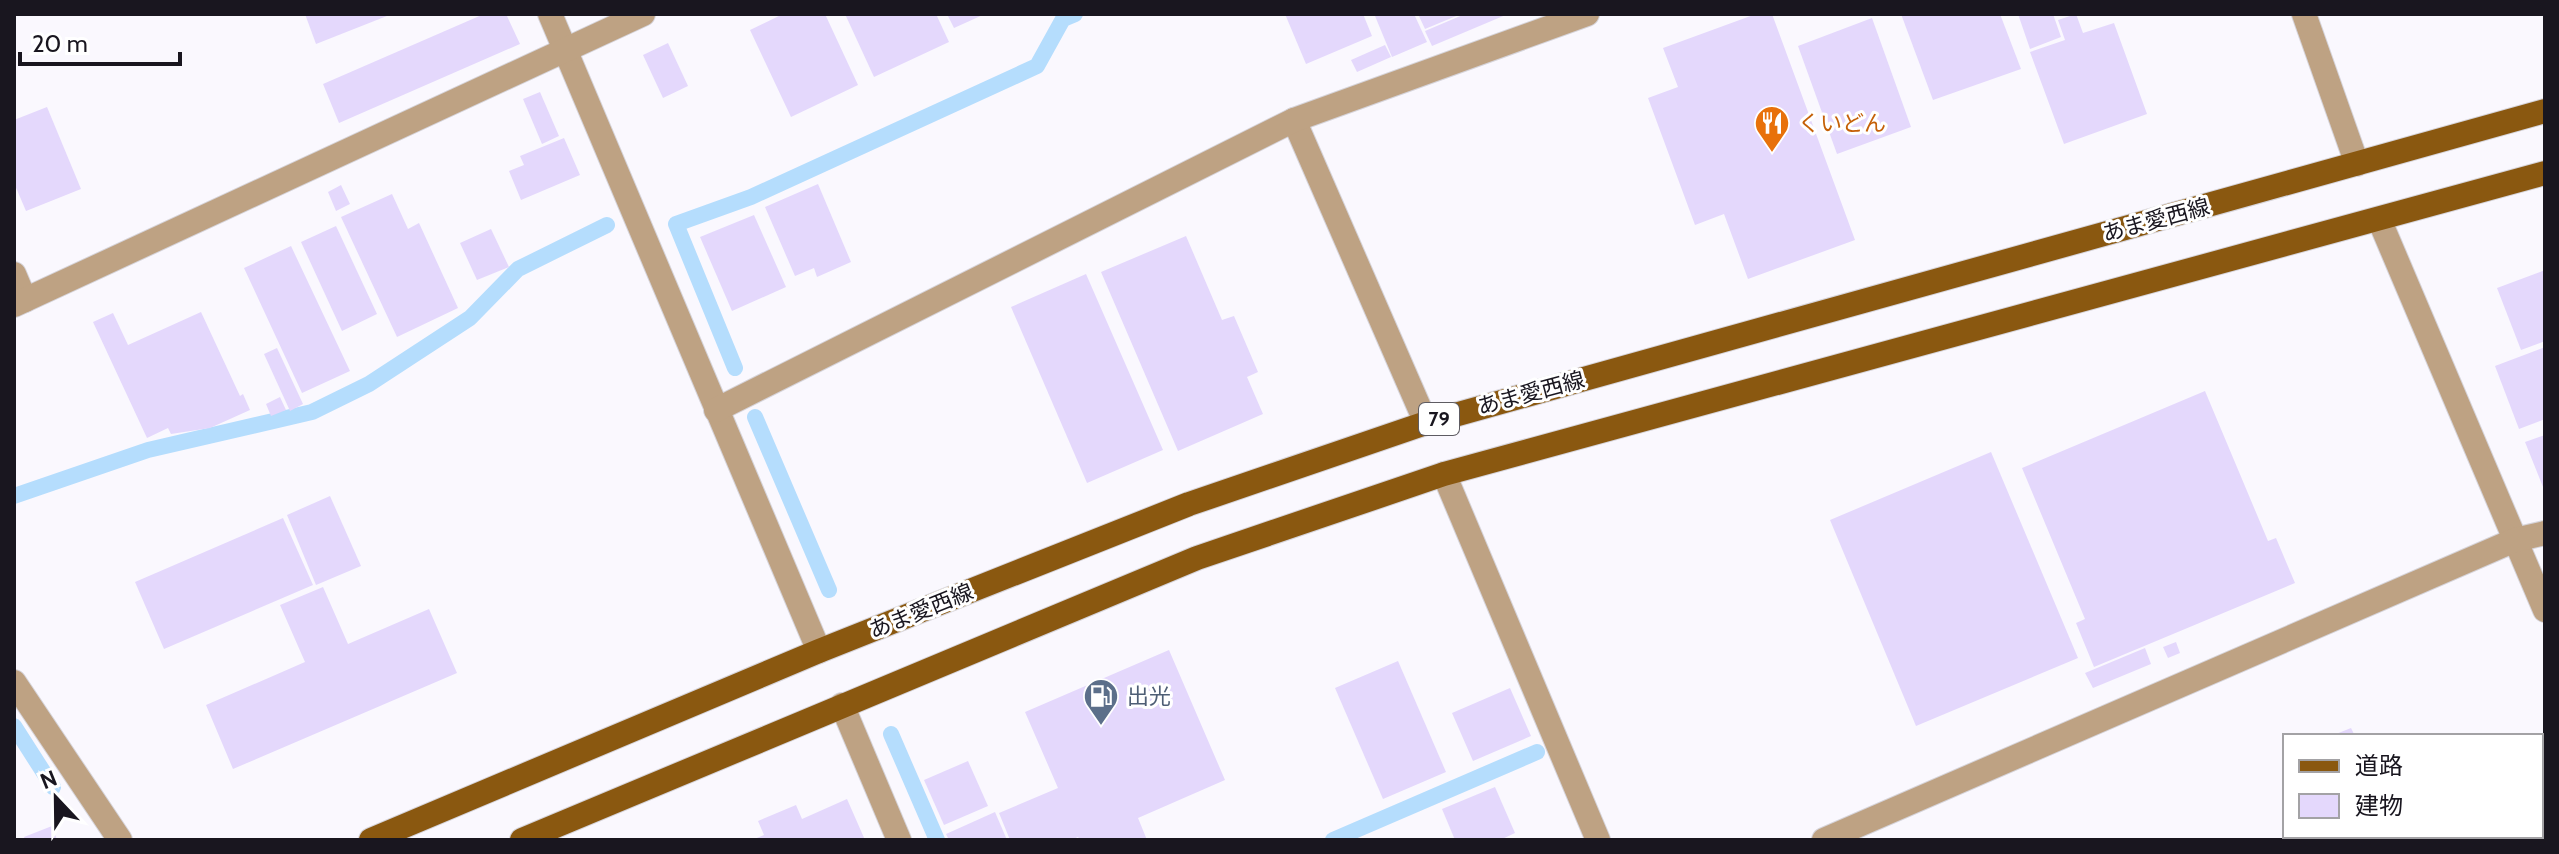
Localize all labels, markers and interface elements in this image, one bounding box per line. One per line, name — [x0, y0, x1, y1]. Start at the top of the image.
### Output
scale bar — [20, 16, 180, 66]
text: 20 m — [32, 29, 88, 58]
restaurant icon: くいどん — [1753, 104, 1791, 154]
place label: くいどん — [1798, 110, 1886, 137]
street label: あま愛西線 — [2099, 193, 2213, 247]
street label: あま愛西線 — [1474, 366, 1588, 420]
road number: 79 — [1419, 403, 1459, 435]
street label: あま愛西線 — [865, 578, 977, 644]
fuel station icon: 出光 — [1082, 677, 1120, 727]
place label: 出光 — [1127, 683, 1171, 710]
legend — [2283, 734, 2543, 838]
text: 道路 — [2355, 751, 2403, 780]
north arrow — [16, 758, 96, 838]
text: N — [36, 764, 61, 795]
text: 建物 — [2355, 791, 2403, 820]

